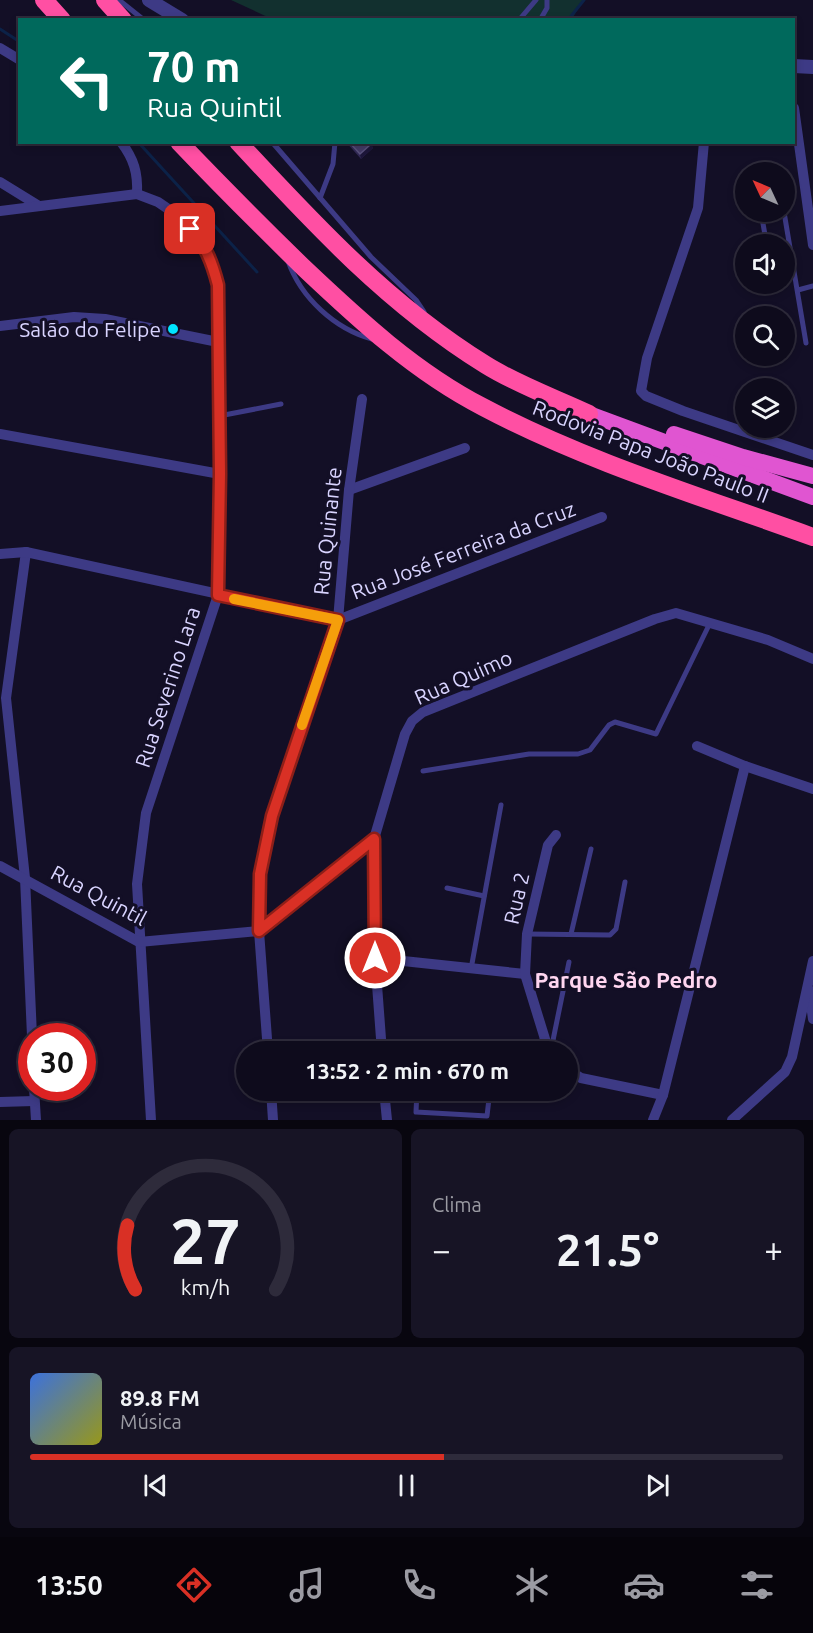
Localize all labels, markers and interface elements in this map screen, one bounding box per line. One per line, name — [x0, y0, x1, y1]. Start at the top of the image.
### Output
icon: left — [48, 42, 126, 120]
text: 70 m — [147, 43, 241, 90]
text: Rua Quintil — [147, 92, 282, 122]
north arrow — [735, 162, 795, 222]
map controls — [735, 162, 795, 438]
pin — [164, 203, 215, 254]
icon: arrive — [173, 212, 206, 245]
button: sound — [735, 234, 795, 294]
button: search — [735, 306, 795, 366]
place label: Salão do Felipe — [19, 317, 161, 341]
marker: Salão do Felipe — [166, 322, 180, 336]
button: layers — [735, 378, 795, 438]
street label: Rodovia Papa João Paulo II — [530, 395, 772, 507]
street label: Rua Quinante — [308, 466, 346, 596]
street label: Rua José Ferreira da Cruz — [348, 496, 578, 604]
street label: Rua Severino Lara — [130, 604, 204, 770]
street label: Rua Quimo — [410, 645, 516, 709]
street label: Rua Quintil — [47, 860, 151, 930]
street label: Rua 2 — [498, 870, 534, 926]
position arrow — [343, 926, 407, 990]
district label: Parque São Pedro — [535, 967, 717, 992]
speed limit sign: 30 — [18, 1023, 96, 1101]
text: 13:52 · 2 min · 670 m — [305, 1058, 509, 1083]
text: Clima — [432, 1193, 482, 1216]
text: 27 — [170, 1206, 241, 1276]
text: 21.5° — [556, 1224, 659, 1275]
text: − — [432, 1231, 451, 1268]
text: + — [764, 1231, 783, 1268]
text: km/h — [181, 1276, 230, 1300]
text: 89.8 FM — [120, 1385, 200, 1410]
text: Música — [120, 1410, 182, 1433]
icon: previous — [139, 1469, 172, 1502]
icon: pause — [390, 1469, 423, 1502]
icon: next — [641, 1469, 674, 1502]
icon: directions — [173, 1564, 215, 1606]
icon: music — [286, 1564, 328, 1606]
icon: phone — [398, 1564, 440, 1606]
icon: climate — [511, 1564, 553, 1606]
icon: car — [623, 1564, 665, 1606]
icon: filters — [736, 1564, 778, 1606]
text: 13:50 — [35, 1570, 103, 1600]

